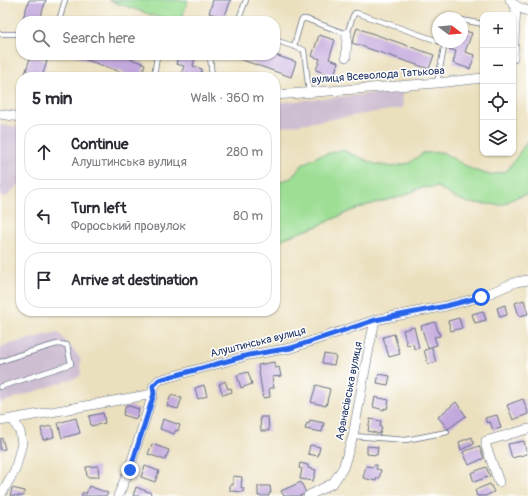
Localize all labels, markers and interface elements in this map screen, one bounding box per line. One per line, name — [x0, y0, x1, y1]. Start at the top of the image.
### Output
north arrow — [432, 12, 468, 48]
map controls — [480, 12, 516, 156]
button: + — [480, 12, 516, 48]
search box — [16, 16, 280, 60]
icon: search — [30, 27, 52, 49]
text: Search here — [62, 29, 135, 48]
button: − — [480, 48, 516, 84]
street label: вулиця Всеволода Татькова — [311, 64, 445, 86]
button: locate — [480, 84, 516, 120]
text: 5 min — [32, 88, 72, 109]
text: Walk · 360 m — [190, 90, 264, 106]
button: layers — [480, 120, 516, 156]
text: Continue — [71, 135, 129, 154]
icon: ahead — [33, 141, 55, 163]
text: 280 m — [226, 144, 263, 160]
text: Алуштинська вулиця — [71, 154, 187, 170]
text: Turn left — [71, 199, 127, 218]
icon: left — [33, 205, 55, 227]
text: 80 m — [233, 208, 263, 224]
text: Фороський провулок — [71, 218, 186, 234]
icon: arrive — [33, 269, 55, 291]
text: Arrive at destination — [71, 271, 198, 290]
route start — [472, 288, 490, 306]
street label: Алуштинська вулиця — [209, 324, 307, 360]
street label: Афанасівська вулиця — [333, 341, 365, 441]
route end — [121, 461, 139, 479]

